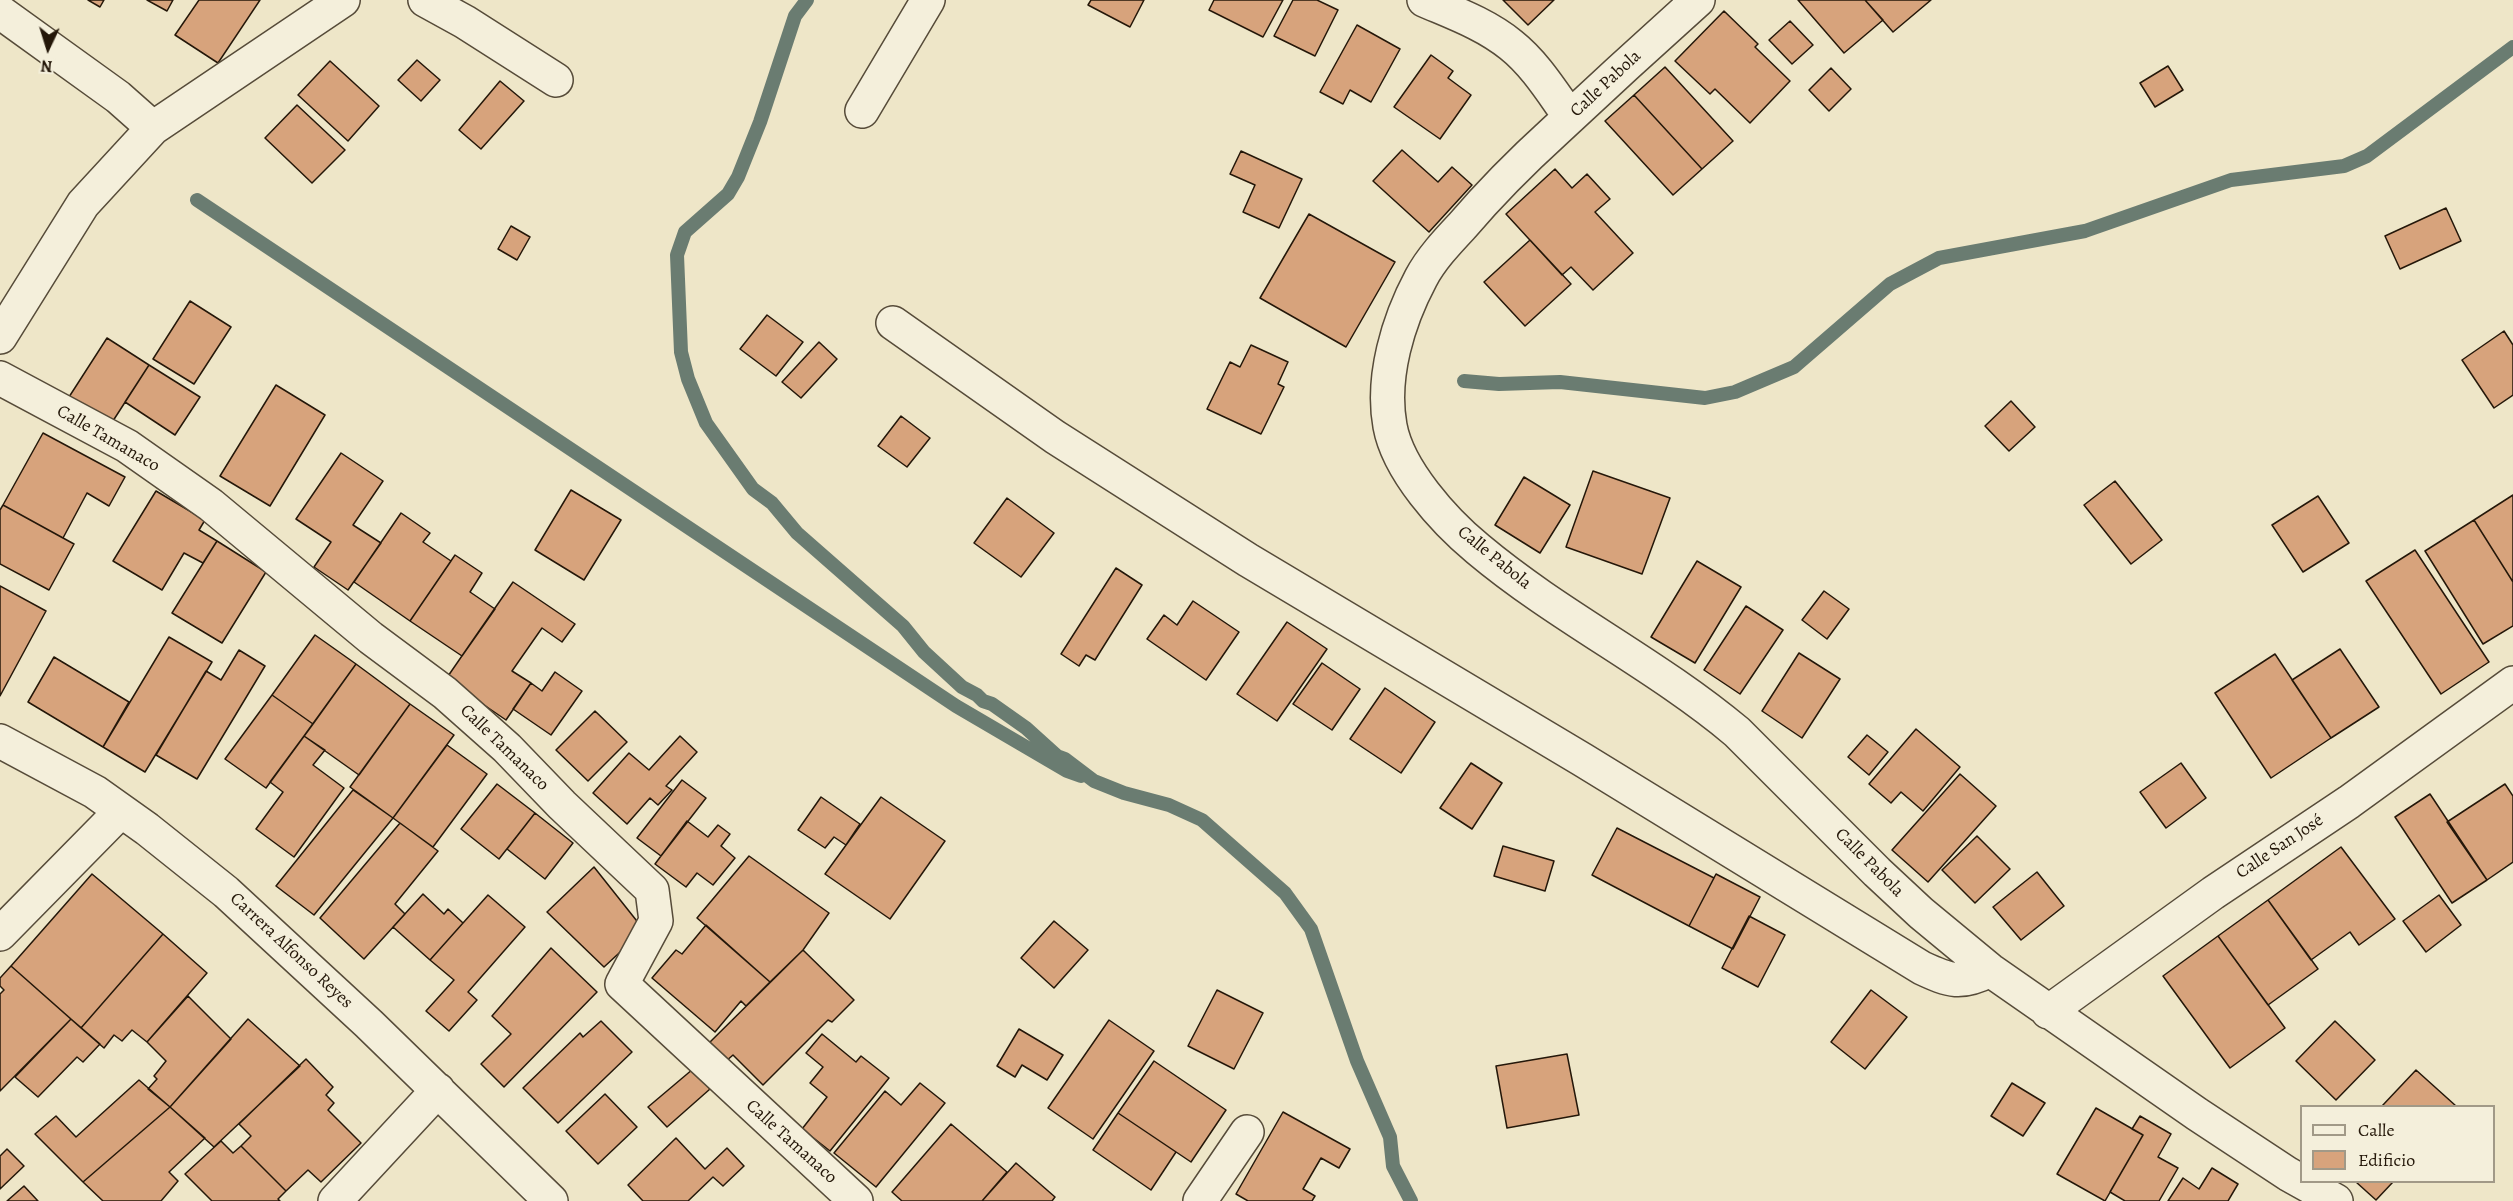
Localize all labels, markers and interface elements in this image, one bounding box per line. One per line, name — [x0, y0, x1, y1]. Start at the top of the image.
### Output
north arrow — [18, 18, 78, 78]
street label: Calle Pabola — [1566, 46, 1646, 122]
text: N — [40, 55, 53, 77]
street label: Calle Tamanaco — [53, 401, 163, 477]
street label: Calle Pabola — [1453, 522, 1535, 594]
street label: Calle Tamanaco — [455, 700, 553, 796]
street label: Calle San José — [2232, 810, 2328, 884]
street label: Calle Pabola — [1830, 824, 1908, 902]
street label: Carrera Alfonso Reyes — [225, 888, 357, 1014]
street label: Calle Tamanaco — [741, 1095, 841, 1189]
legend — [2300, 1105, 2495, 1183]
text: Calle — [2358, 1118, 2395, 1142]
text: Edificio — [2358, 1148, 2415, 1172]

